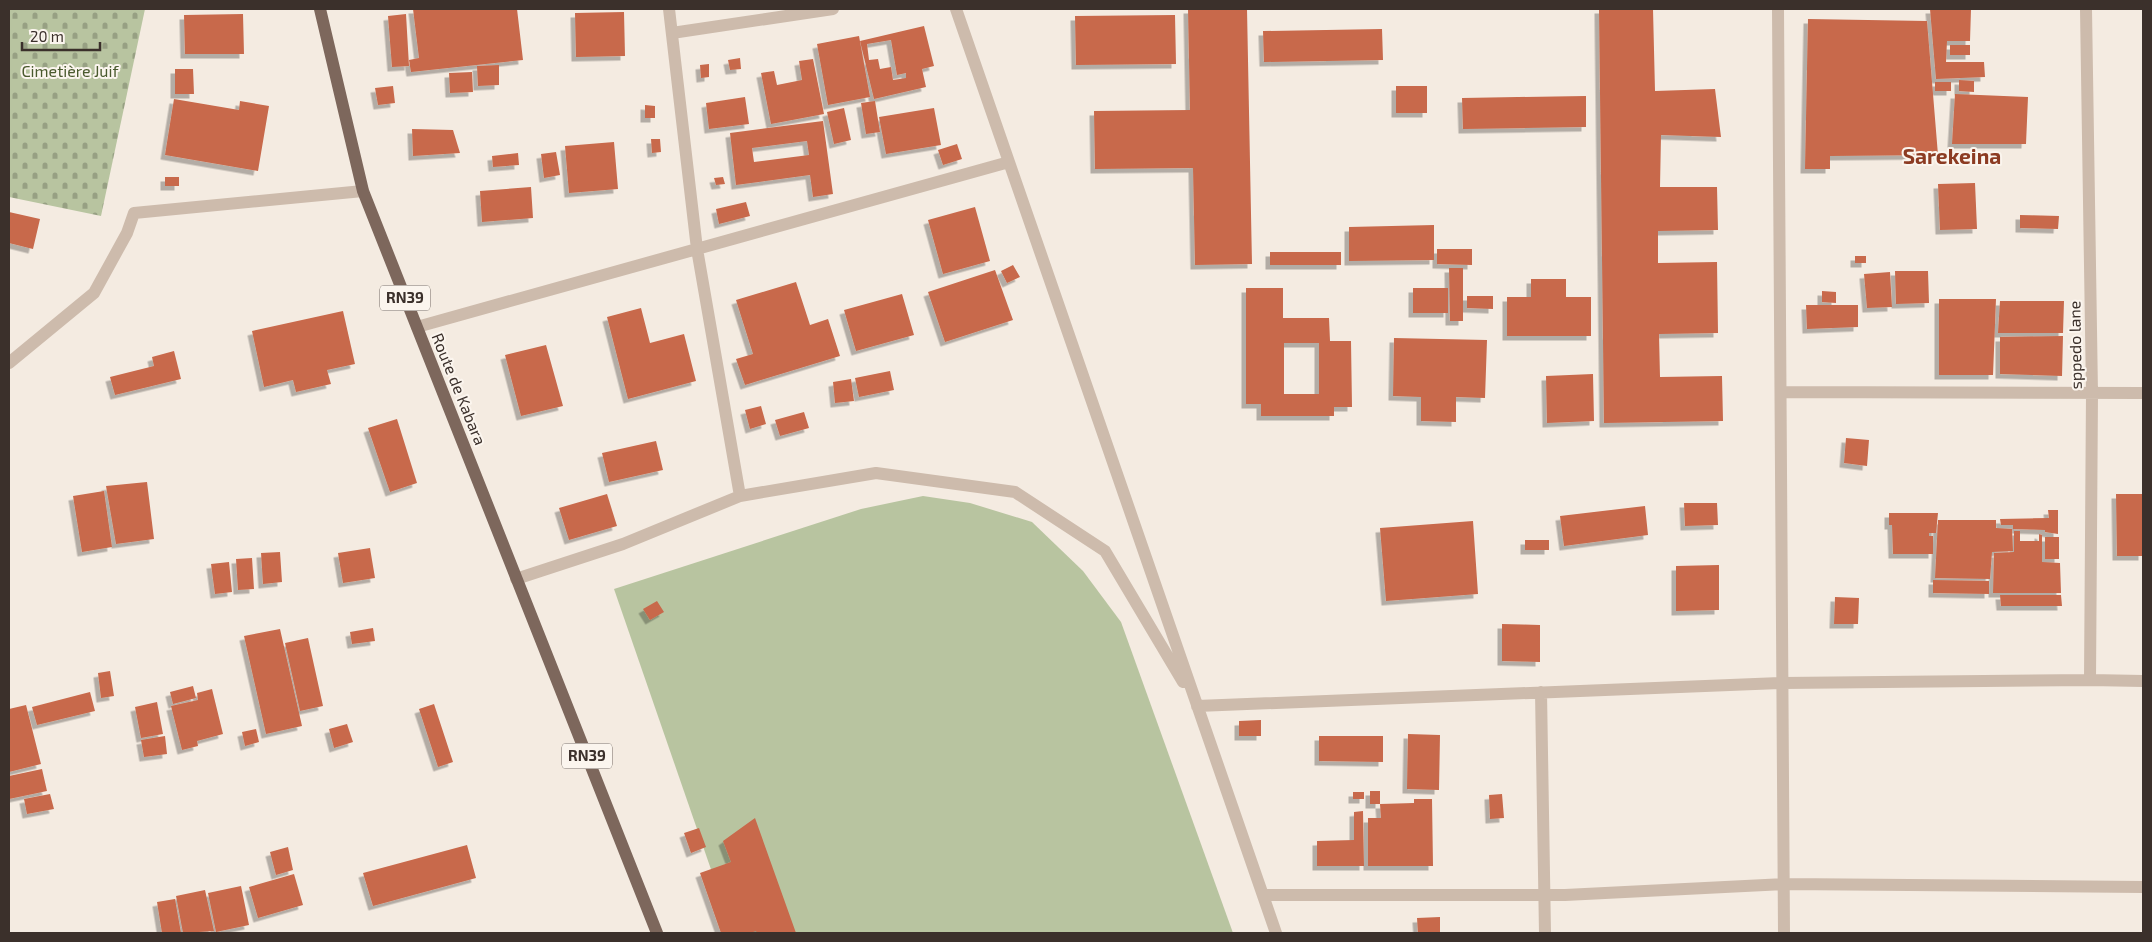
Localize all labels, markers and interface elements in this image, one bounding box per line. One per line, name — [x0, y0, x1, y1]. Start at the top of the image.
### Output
scale bar — [22, 20, 100, 52]
text: 20 m — [30, 27, 64, 45]
park label: Cimetière Juif — [21, 61, 119, 80]
district label: Sarekeina — [1903, 143, 2001, 168]
road number: RN39 — [380, 286, 430, 310]
street label: sppedo lane — [2064, 301, 2085, 389]
street label: Route de Kabara — [428, 330, 491, 448]
road number: RN39 — [562, 744, 612, 768]

